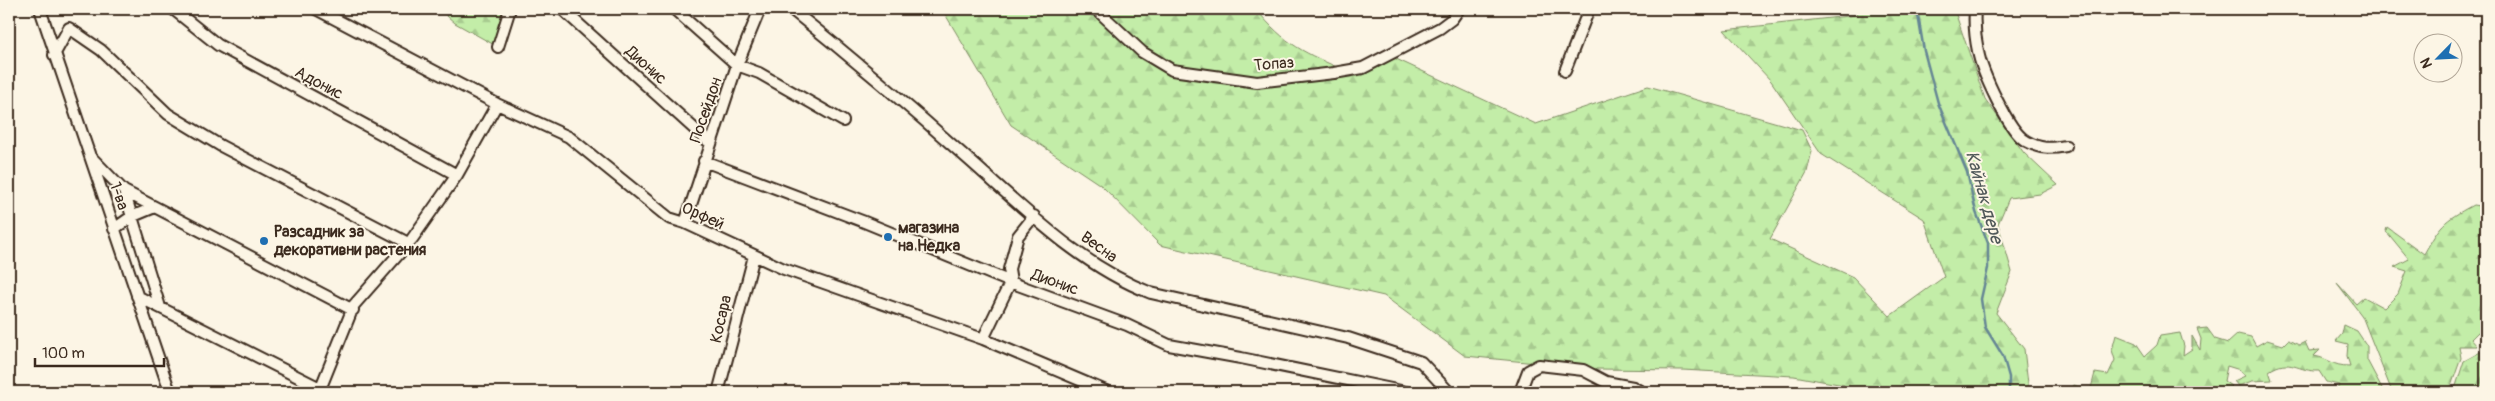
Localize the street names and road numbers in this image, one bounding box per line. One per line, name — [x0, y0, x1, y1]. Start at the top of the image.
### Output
street label: Дионис — [621, 41, 671, 89]
street label: Топаз — [1253, 53, 1295, 75]
street label: Адонис — [291, 62, 347, 104]
street label: Посейдон — [685, 75, 727, 145]
street label: 1-ва — [105, 179, 133, 213]
street label: Орфей — [679, 198, 727, 234]
street label: Весна — [1077, 227, 1121, 267]
street label: Дионис — [1028, 264, 1081, 300]
street label: Косара — [706, 293, 736, 345]

